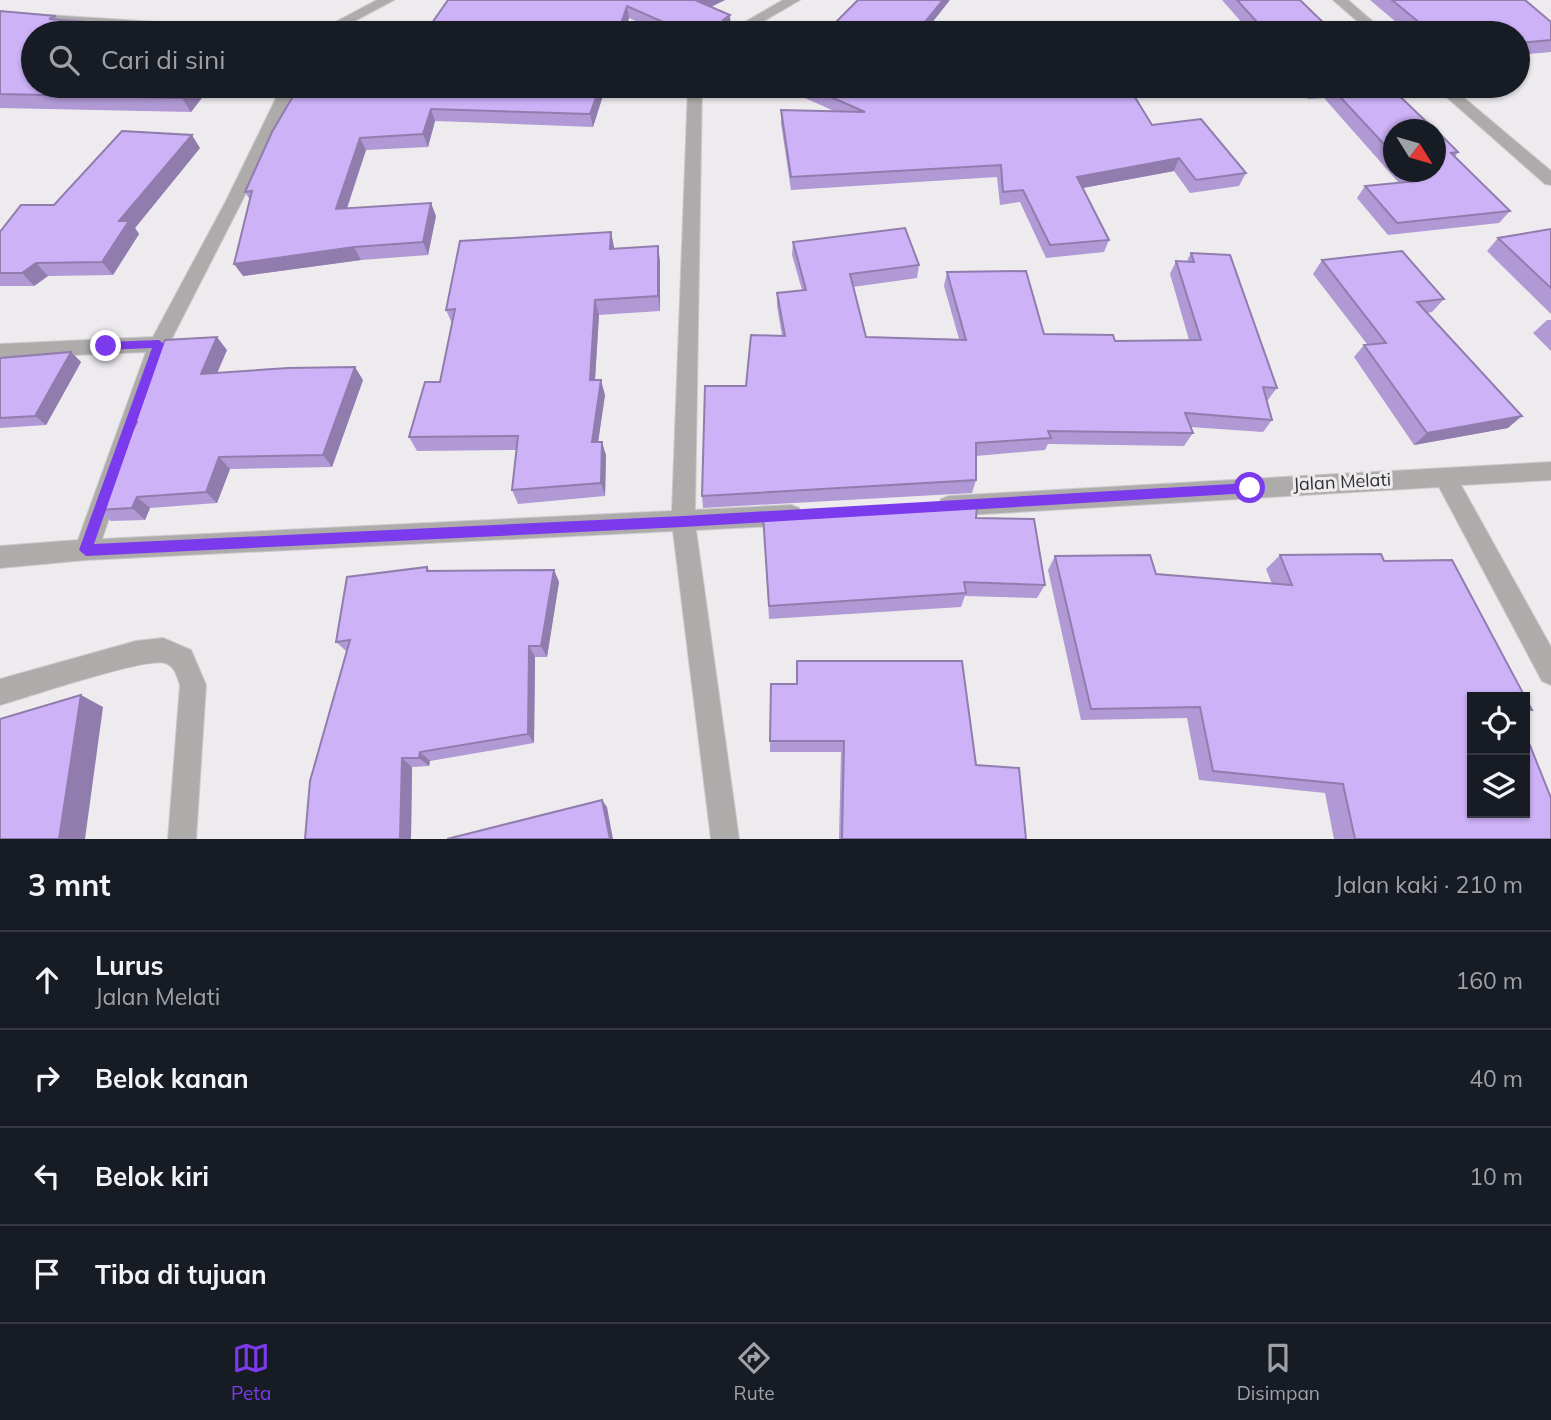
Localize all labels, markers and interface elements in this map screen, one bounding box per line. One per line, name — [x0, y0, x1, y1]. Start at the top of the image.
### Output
search box — [21, 21, 1530, 98]
icon: search — [45, 41, 83, 79]
text: Cari di sini — [101, 43, 225, 76]
north arrow — [1383, 119, 1446, 182]
route end — [90, 330, 121, 361]
street label: Jalan Melati — [1292, 467, 1391, 496]
route start — [1234, 472, 1265, 503]
map controls — [1467, 692, 1530, 818]
button: locate — [1467, 692, 1530, 755]
button: layers — [1467, 755, 1530, 818]
text: 3 mnt — [28, 866, 111, 904]
text: Jalan kaki · 210 m — [1335, 870, 1523, 899]
text: Lurus — [95, 949, 164, 982]
icon: ahead — [28, 961, 66, 999]
text: 160 m — [1455, 966, 1523, 995]
text: Jalan Melati — [95, 982, 220, 1011]
icon: right — [28, 1059, 66, 1097]
text: Belok kanan — [95, 1062, 249, 1095]
text: 40 m — [1469, 1064, 1523, 1093]
icon: left — [28, 1157, 66, 1195]
text: Belok kiri — [95, 1160, 209, 1193]
text: 10 m — [1469, 1162, 1523, 1191]
icon: arrive — [28, 1255, 66, 1293]
text: Tiba di tujuan — [95, 1258, 267, 1291]
tab: Peta — [231, 1339, 271, 1405]
tab: Rute — [734, 1339, 775, 1405]
tab: Disimpan — [1237, 1339, 1320, 1405]

